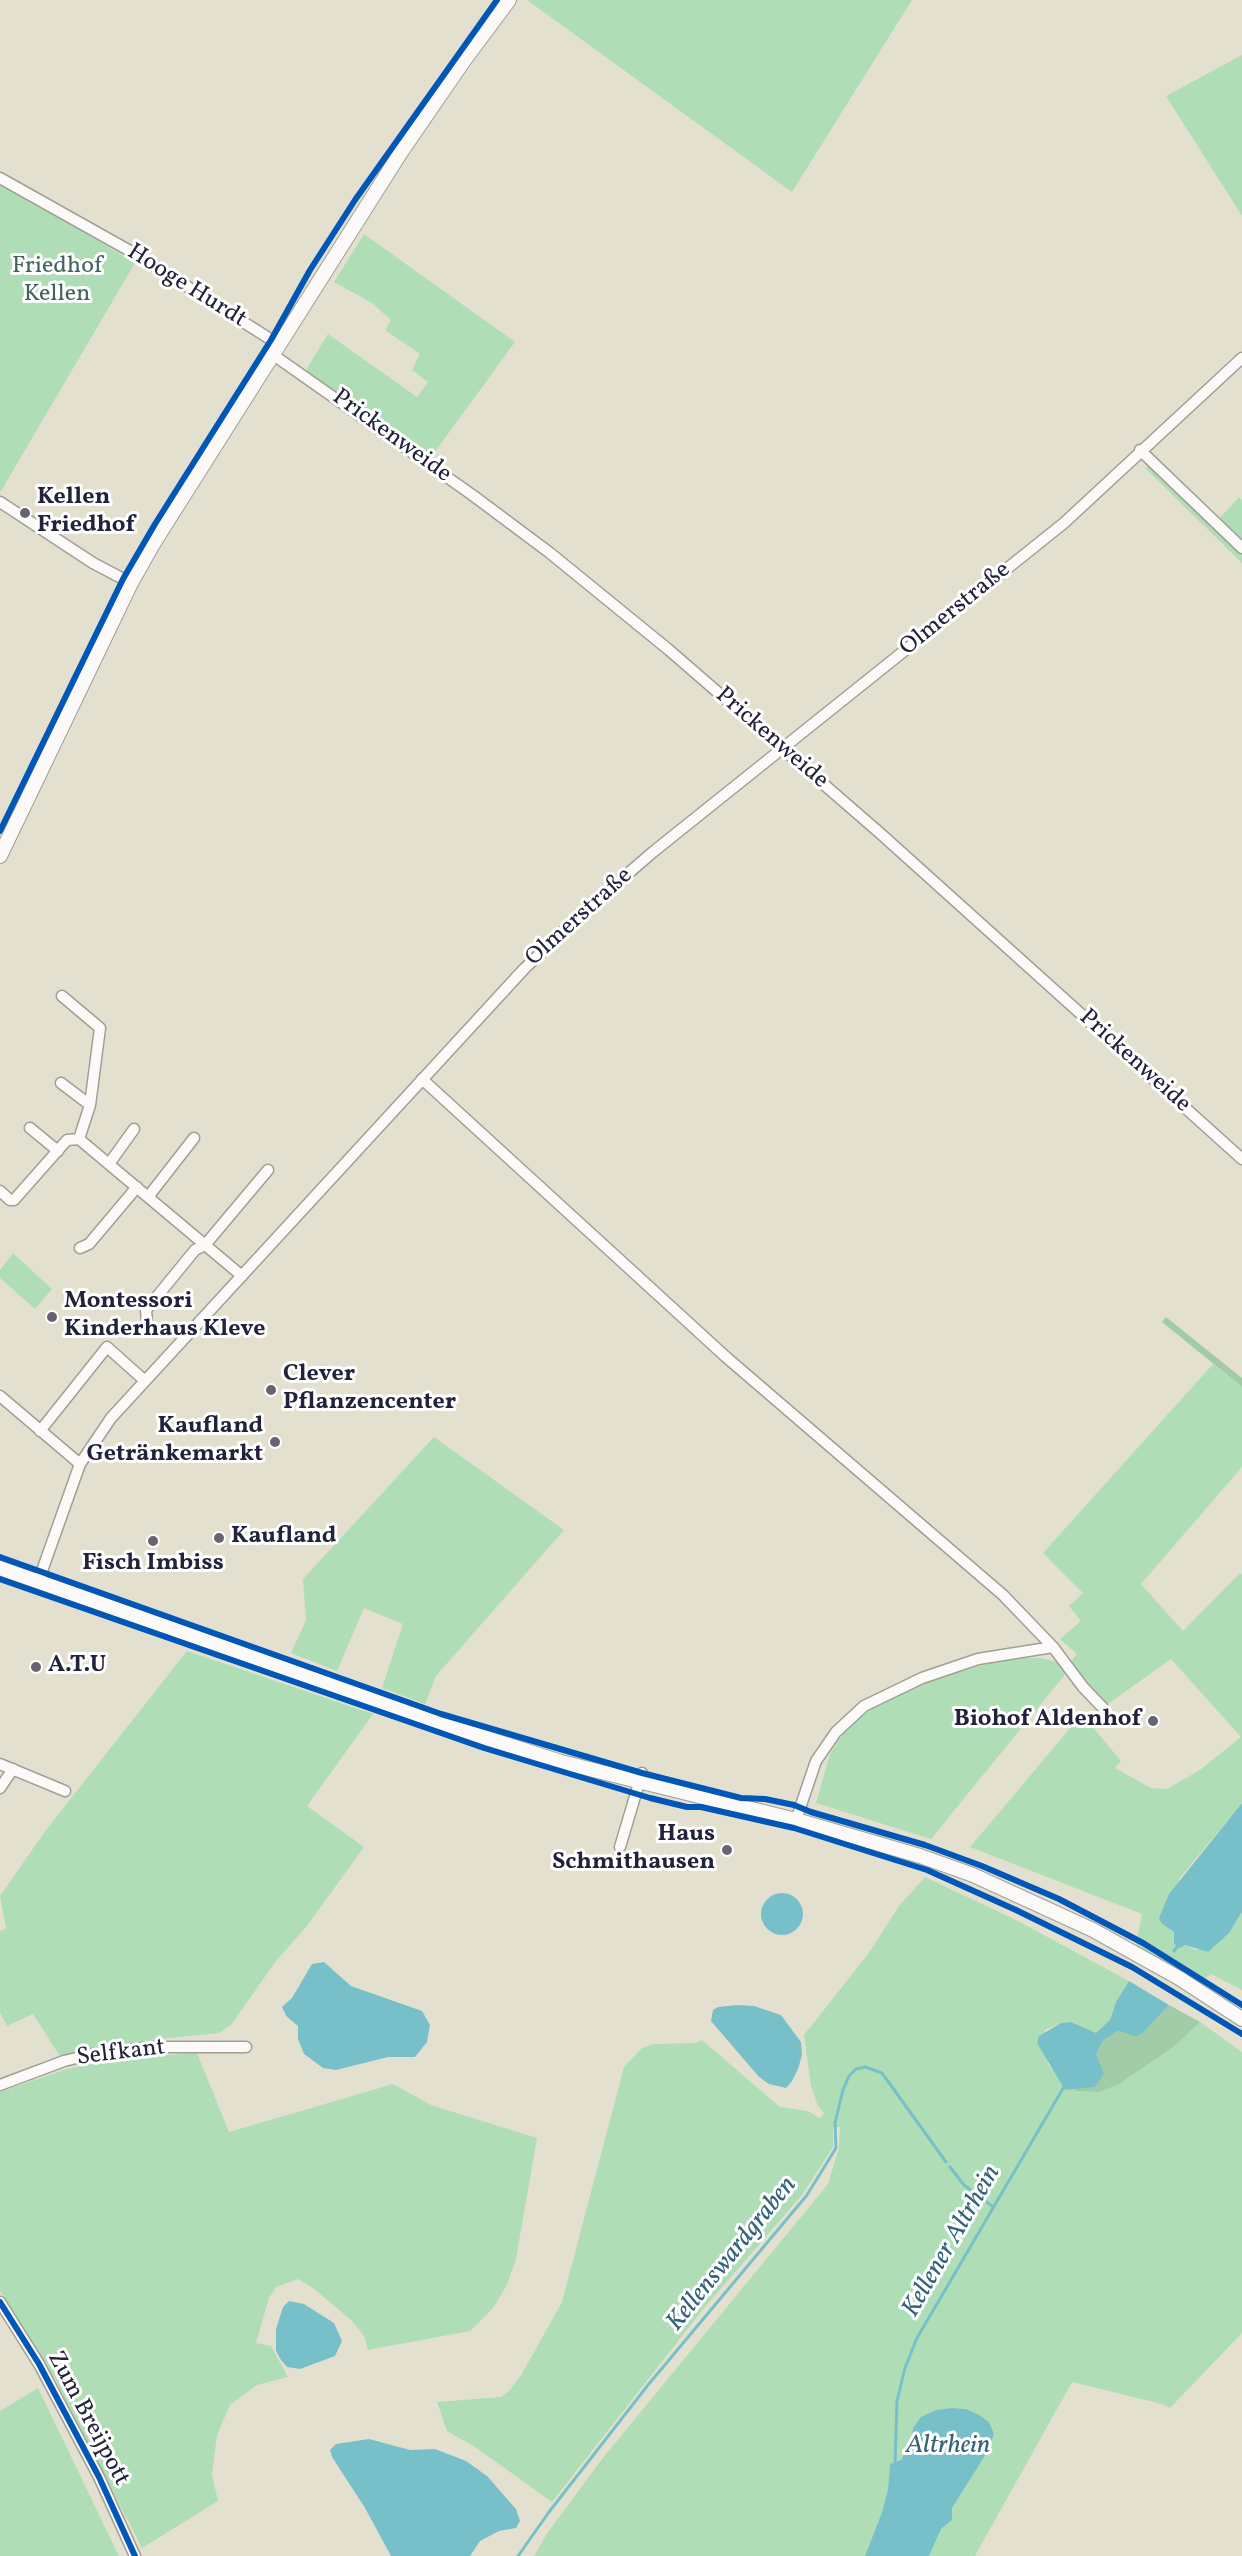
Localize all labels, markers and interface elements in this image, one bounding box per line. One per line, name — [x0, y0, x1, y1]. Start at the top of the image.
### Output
street label: Hooge Hurdt — [121, 239, 251, 335]
park label: Friedhof Kellen — [12, 254, 102, 310]
street label: Prickenweide — [326, 384, 456, 490]
place label: Kellen Friedhof — [37, 485, 135, 541]
marker: Kellen Friedhof — [18, 506, 32, 520]
street label: Olmerstraße — [895, 557, 1017, 663]
street label: Prickenweide — [708, 682, 834, 796]
street label: Olmerstraße — [521, 863, 639, 973]
street label: Prickenweide — [1072, 1004, 1196, 1120]
place label: Montessori Kinderhaus Kleve — [64, 1289, 266, 1345]
marker: Montessori Kinderhaus Kleve — [45, 1310, 59, 1324]
place label: Clever Pflanzencenter — [283, 1362, 456, 1418]
marker: Clever Pflanzencenter — [264, 1383, 278, 1397]
place label: Kaufland Getränkemarkt — [87, 1414, 263, 1470]
marker: Kaufland Getränkemarkt — [268, 1435, 282, 1449]
place label: Kaufland — [231, 1524, 336, 1552]
marker: Kaufland — [212, 1531, 226, 1545]
marker: Fisch Imbiss — [146, 1534, 160, 1548]
place label: Fisch Imbiss — [82, 1551, 224, 1579]
place label: A.T.U — [48, 1653, 106, 1681]
marker: A.T.U — [29, 1660, 43, 1674]
place label: Biohof Aldenhof — [954, 1707, 1141, 1735]
marker: Biohof Aldenhof — [1146, 1714, 1160, 1728]
place label: Haus Schmithausen — [552, 1822, 715, 1878]
marker: Haus Schmithausen — [720, 1843, 734, 1857]
street label: Selfkant — [75, 2034, 167, 2074]
water label: Kellener Altrhein — [897, 2161, 1009, 2323]
water label: Kellenswardgraben — [661, 2171, 805, 2339]
street label: Zum Breijpott — [40, 2347, 134, 2491]
water label: Altrhein — [906, 2431, 990, 2463]

